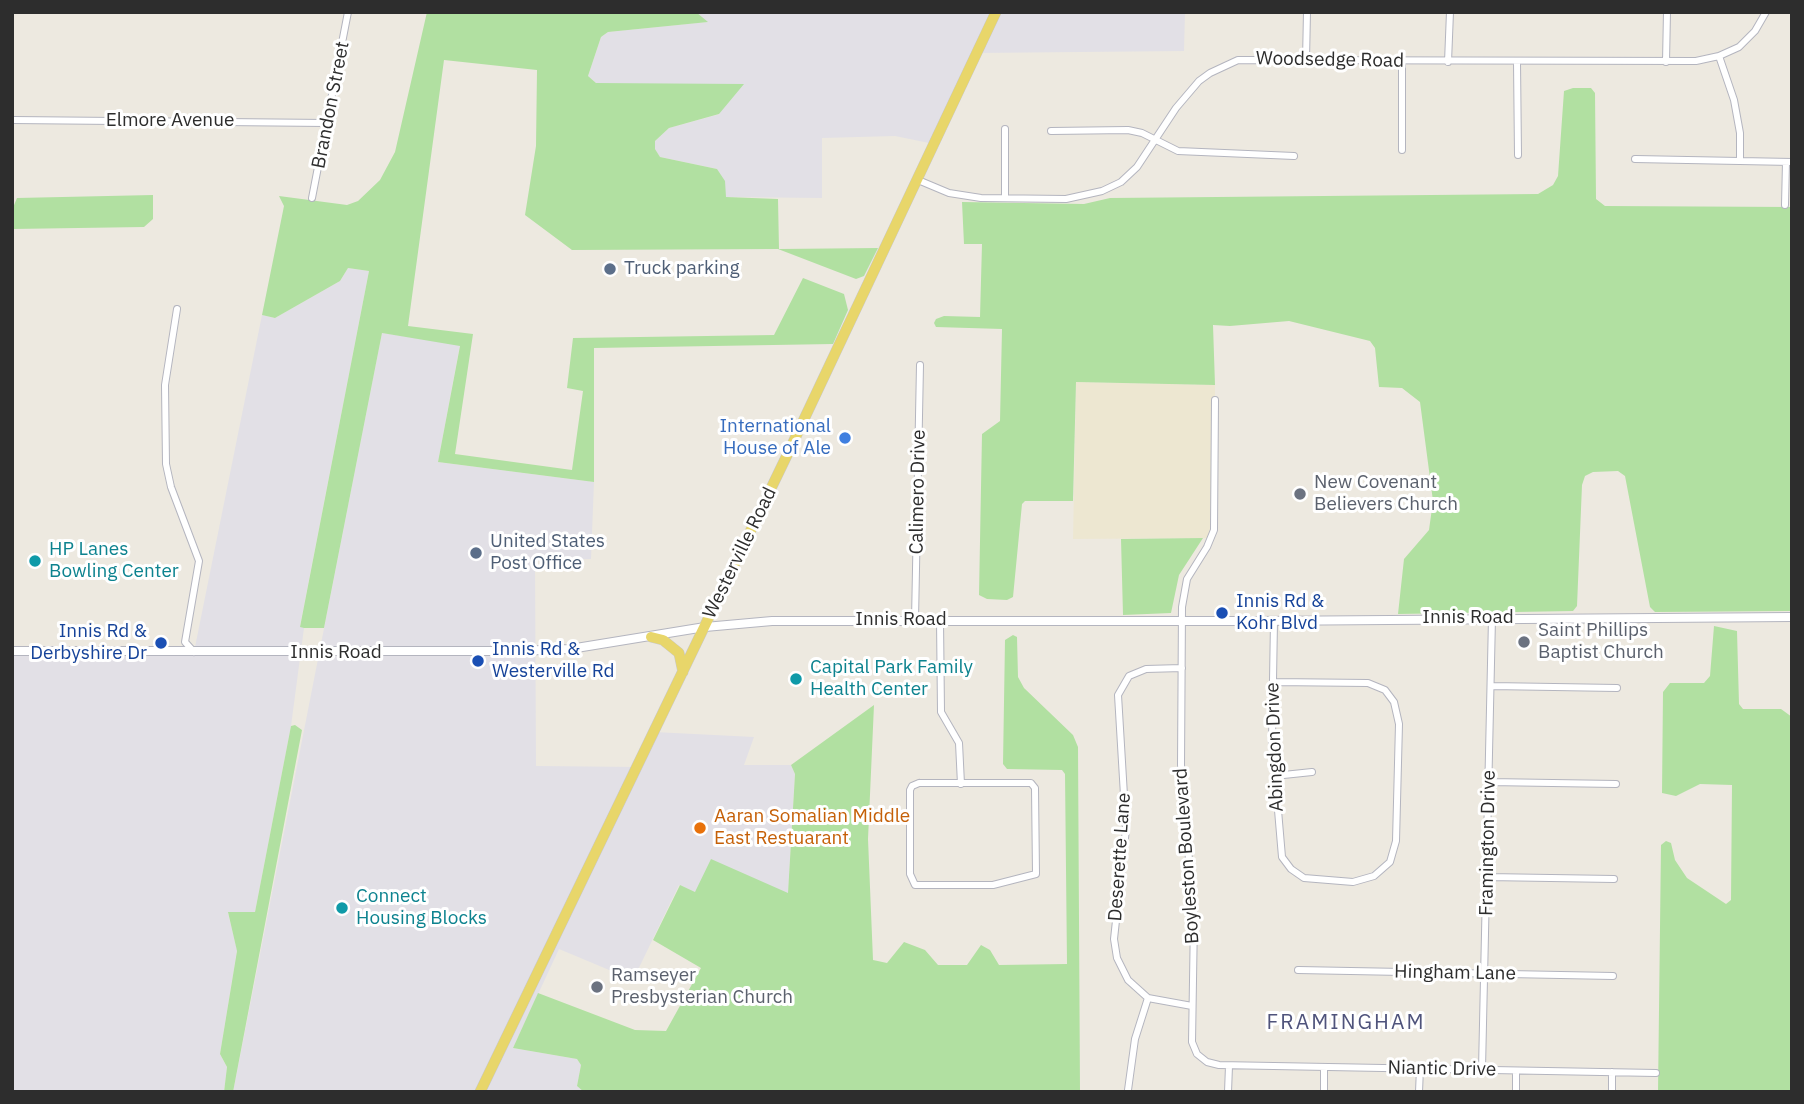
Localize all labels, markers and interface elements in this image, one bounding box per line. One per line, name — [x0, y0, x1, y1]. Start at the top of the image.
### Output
street label: Brandon Street — [307, 39, 355, 171]
street label: Woodsedge Road — [1256, 47, 1404, 73]
street label: Elmore Avenue — [106, 110, 234, 132]
place label: Truck parking — [624, 258, 740, 280]
marker: Truck parking — [602, 261, 618, 277]
place label: International House of Ale — [720, 416, 831, 460]
street label: Calimero Drive — [906, 429, 930, 555]
marker: International House of Ale — [837, 430, 853, 446]
place label: New Covenant Believers Church — [1314, 472, 1458, 516]
street label: Westerville Road — [698, 484, 782, 622]
marker: New Covenant Believers Church — [1292, 486, 1308, 502]
place label: United States Post Office — [490, 531, 605, 575]
place label: HP Lanes Bowling Center — [49, 539, 179, 583]
marker: United States Post Office — [468, 545, 484, 561]
marker: HP Lanes Bowling Center — [27, 553, 43, 569]
place label: Innis Rd & Kohr Blvd — [1236, 591, 1324, 635]
marker: Innis Rd & Kohr Blvd — [1214, 605, 1230, 621]
street label: Innis Road — [1422, 607, 1514, 629]
street label: Innis Road — [855, 609, 947, 631]
place label: Saint Phillips Baptist Church — [1538, 620, 1664, 664]
place label: Innis Rd & Derbyshire Dr — [30, 621, 147, 665]
marker: Saint Phillips Baptist Church — [1516, 634, 1532, 650]
marker: Innis Rd & Derbyshire Dr — [153, 635, 169, 651]
place label: Innis Rd & Westerville Rd — [492, 639, 615, 683]
street label: Innis Road — [290, 642, 382, 664]
marker: Innis Rd & Westerville Rd — [470, 653, 486, 669]
place label: Capital Park Family Health Center — [810, 657, 973, 701]
marker: Capital Park Family Health Center — [788, 671, 804, 687]
street label: Abingdon Drive — [1261, 682, 1289, 812]
street label: Boyleston Boulevard — [1169, 767, 1205, 945]
street label: Framington Drive — [1475, 770, 1501, 916]
street label: Deserette Lane — [1104, 792, 1136, 922]
place label: Aaran Somalian Middle East Restuarant — [714, 806, 910, 850]
marker: Aaran Somalian Middle East Restuarant — [692, 820, 708, 836]
place label: Connect Housing Blocks — [356, 886, 487, 930]
marker: Connect Housing Blocks — [334, 900, 350, 916]
street label: Hingham Lane — [1394, 961, 1516, 985]
place label: Ramseyer Presbysterian Church — [611, 965, 793, 1009]
marker: Ramseyer Presbysterian Church — [589, 979, 605, 995]
district label: FRAMINGHAM — [1268, 1010, 1424, 1036]
street label: Niantic Drive — [1387, 1057, 1497, 1081]

